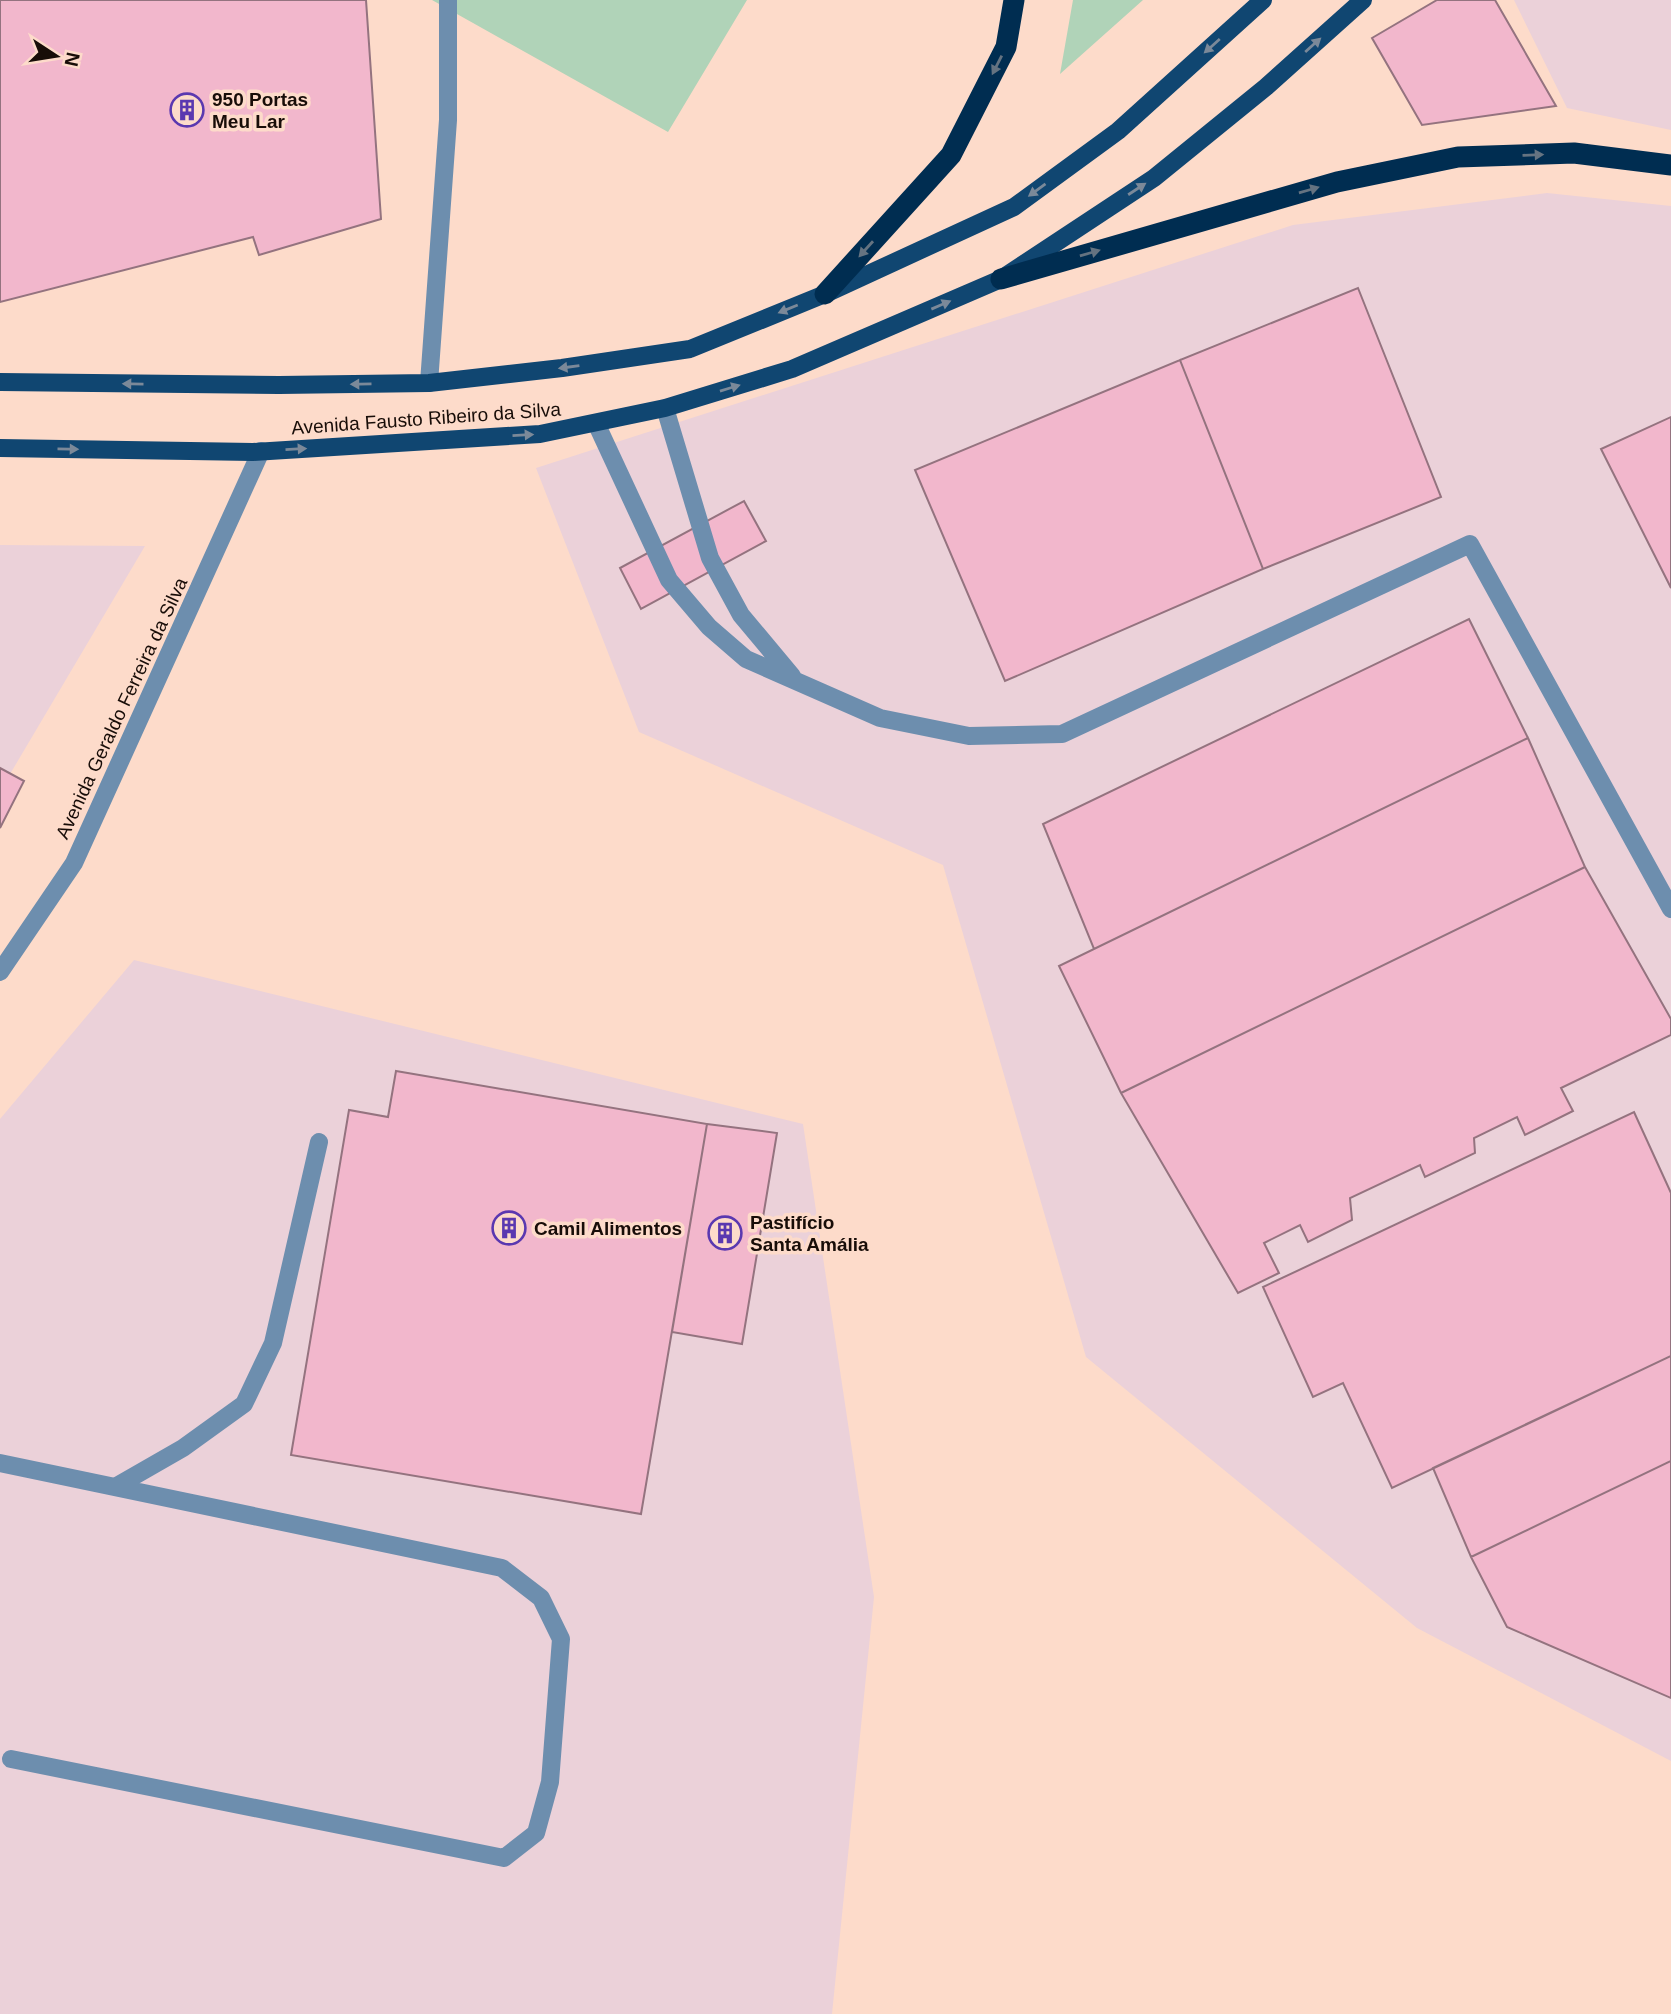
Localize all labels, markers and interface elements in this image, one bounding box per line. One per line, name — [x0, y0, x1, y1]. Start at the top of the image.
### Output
north arrow — [21, 21, 91, 91]
one-way arrow — [1203, 38, 1221, 54]
one-way arrow — [1304, 38, 1321, 53]
text: N — [60, 51, 84, 68]
one-way arrow — [991, 55, 1002, 75]
place label: 950 Portas Meu Lar — [212, 89, 308, 132]
building icon: 950 Portas Meu Lar — [168, 91, 206, 129]
one-way arrow — [1522, 149, 1544, 160]
one-way arrow — [1128, 182, 1146, 196]
one-way arrow — [1028, 183, 1046, 197]
one-way arrow — [1298, 185, 1319, 195]
one-way arrow — [858, 240, 874, 258]
one-way arrow — [1080, 248, 1101, 258]
one-way arrow — [931, 299, 952, 310]
one-way arrow — [777, 304, 798, 315]
one-way arrow — [558, 362, 580, 373]
one-way arrow — [122, 378, 144, 390]
one-way arrow — [350, 378, 372, 390]
one-way arrow — [720, 382, 741, 392]
street label: Avenida Fausto Ribeiro da Silva — [291, 399, 562, 438]
one-way arrow — [512, 430, 534, 441]
one-way arrow — [57, 443, 79, 455]
one-way arrow — [285, 443, 307, 454]
street label: Avenida Geraldo Ferreira da Silva — [52, 574, 192, 842]
building icon: Camil Alimentos — [490, 1209, 528, 1247]
place label: Pastifício Santa Amália — [750, 1212, 869, 1255]
building icon: Pastifício Santa Amália — [706, 1214, 744, 1252]
place label: Camil Alimentos — [534, 1218, 682, 1239]

